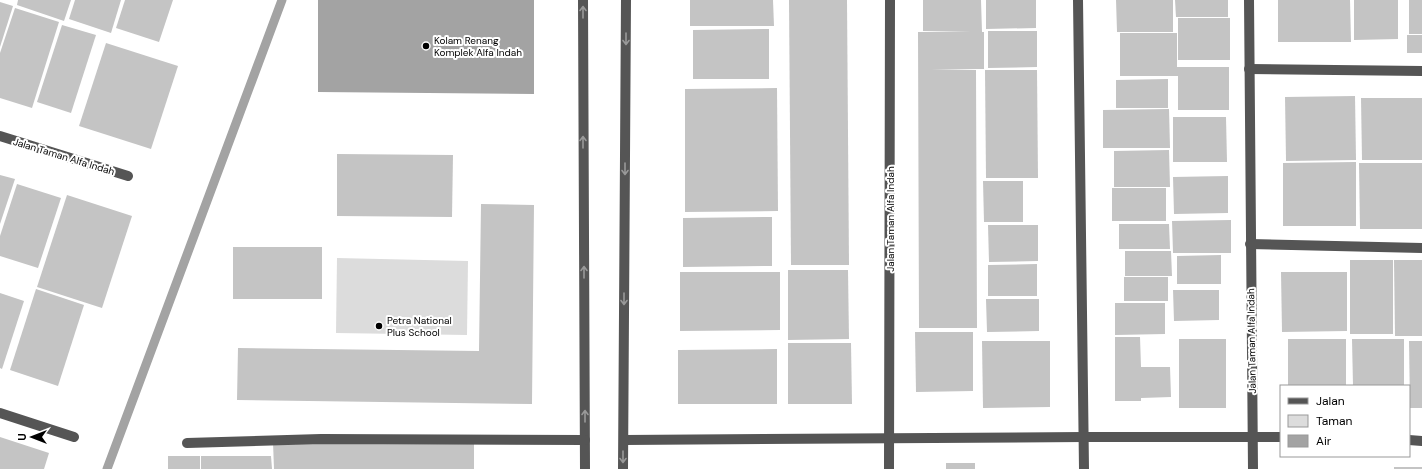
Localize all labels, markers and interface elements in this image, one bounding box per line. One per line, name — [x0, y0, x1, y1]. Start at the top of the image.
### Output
one-way arrow — [579, 6, 587, 19]
one-way arrow — [622, 32, 630, 45]
place label: Kolam Renang Komplek Alfa Indah — [434, 34, 522, 59]
marker: Kolam Renang Komplek Alfa Indah — [421, 41, 431, 51]
street label: Jalan Taman Alfa Indah — [12, 135, 116, 178]
one-way arrow — [579, 136, 587, 149]
one-way arrow — [621, 162, 629, 175]
street label: Jalan Taman Alfa Indah — [884, 166, 897, 272]
one-way arrow — [580, 266, 588, 279]
street label: Jalan Taman Alfa Indah — [1244, 288, 1259, 394]
one-way arrow — [620, 292, 628, 305]
place label: Petra National Plus School — [387, 314, 452, 339]
marker: Petra National Plus School — [374, 321, 384, 331]
legend — [1280, 385, 1410, 457]
text: Jalan — [1316, 393, 1345, 409]
one-way arrow — [581, 410, 589, 423]
text: Taman — [1316, 413, 1353, 429]
north arrow — [12, 417, 52, 457]
text: U — [15, 433, 29, 441]
text: Air — [1316, 433, 1332, 449]
one-way arrow — [620, 450, 627, 463]

